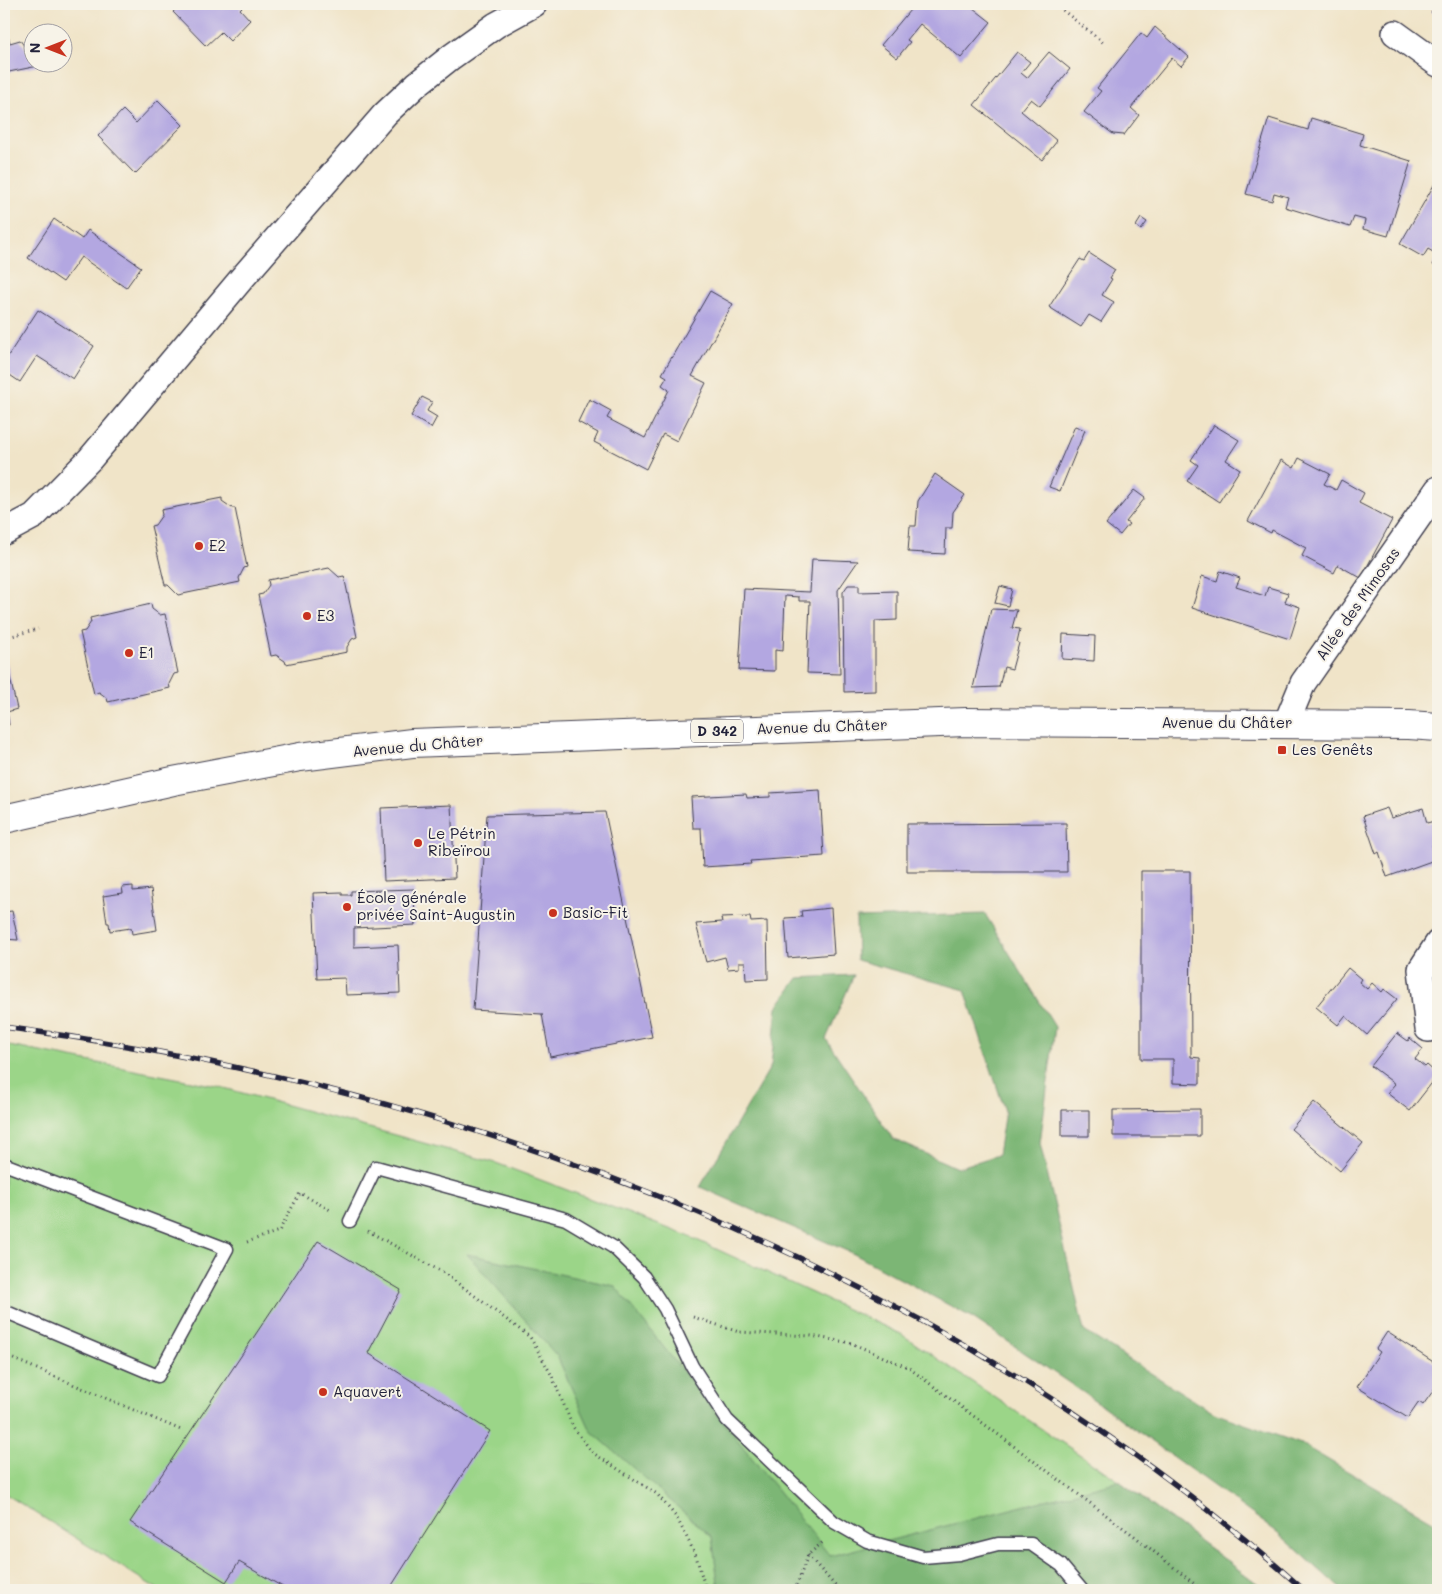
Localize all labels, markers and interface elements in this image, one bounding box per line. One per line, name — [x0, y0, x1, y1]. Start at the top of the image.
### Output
north arrow — [22, 22, 72, 72]
text: N — [25, 43, 44, 53]
place label: E2 — [209, 535, 226, 555]
marker: E2 — [193, 540, 205, 552]
street label: Allée des Mimosas — [1311, 543, 1404, 664]
place label: E3 — [317, 605, 335, 625]
marker: E3 — [301, 610, 313, 622]
place label: E1 — [139, 642, 154, 662]
marker: E1 — [123, 647, 135, 659]
street label: Avenue du Châter — [1161, 712, 1293, 732]
street label: Avenue du Châter — [756, 714, 888, 738]
road number: D 342 — [691, 719, 743, 742]
street label: Avenue du Châter — [352, 729, 484, 761]
place label: Les Genêts — [1292, 739, 1373, 759]
marker: Les Genêts — [1276, 744, 1288, 756]
place label: Le Pétrin Ribeïrou — [428, 823, 495, 860]
marker: Le Pétrin Ribeïrou — [412, 837, 424, 849]
place label: École générale privée Saint-Augustin — [357, 887, 515, 924]
marker: École générale privée Saint-Augustin — [341, 901, 353, 913]
place label: Basic-Fit — [563, 902, 628, 922]
marker: Basic-Fit — [547, 907, 559, 919]
place label: Aquavert — [333, 1381, 402, 1401]
marker: Aquavert — [317, 1386, 329, 1398]

